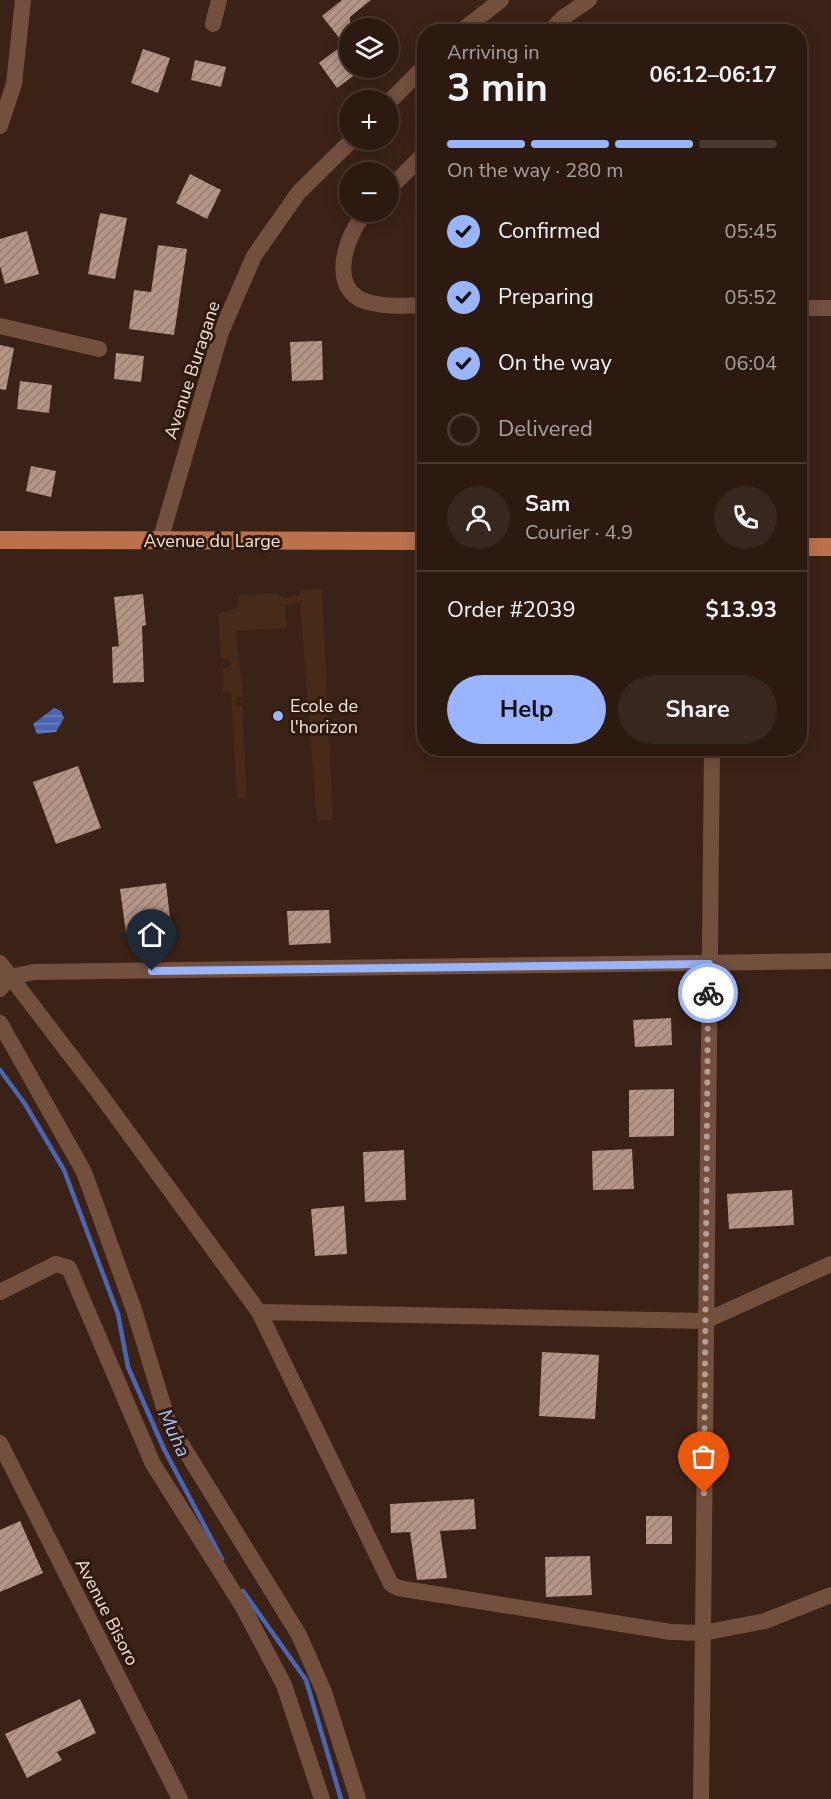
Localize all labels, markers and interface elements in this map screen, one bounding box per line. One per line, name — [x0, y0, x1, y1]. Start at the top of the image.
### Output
map controls — [339, 18, 399, 222]
button: layers — [339, 18, 399, 78]
text: Arriving in — [447, 39, 540, 66]
text: 06:12–06:17 — [649, 60, 777, 90]
text: 3 min — [447, 62, 548, 115]
button: + — [339, 90, 399, 150]
text: On the way · 280 m — [447, 157, 623, 184]
button: − — [339, 162, 399, 222]
icon: check — [447, 215, 480, 248]
text: Confirmed — [498, 216, 600, 246]
text: 05:45 — [724, 218, 777, 245]
icon: check — [447, 281, 480, 314]
text: Preparing — [498, 282, 594, 312]
text: 05:52 — [724, 284, 777, 311]
street label: Avenue Buragane — [158, 298, 226, 442]
icon: check — [447, 347, 480, 380]
text: On the way — [498, 348, 612, 378]
text: 06:04 — [724, 350, 777, 377]
text: Delivered — [498, 414, 593, 444]
button: person — [447, 486, 510, 549]
button: phone — [714, 486, 777, 549]
text: Sam — [525, 489, 570, 519]
text: Courier · 4.9 — [525, 519, 633, 546]
street label: Avenue du Large — [144, 529, 280, 553]
text: Order #2039 — [447, 595, 576, 625]
text: $13.93 — [706, 595, 777, 625]
button: Help — [447, 675, 606, 744]
button: Share — [618, 675, 777, 744]
place label: Ecole de l'horizon — [290, 694, 358, 739]
marker: Ecole de l'horizon — [271, 709, 285, 723]
pin — [126, 909, 177, 971]
icon: home — [135, 918, 168, 951]
courier — [678, 963, 738, 1023]
icon: bike — [692, 977, 725, 1010]
water label: Muha — [151, 1405, 197, 1461]
pin — [678, 1431, 729, 1493]
icon: bag — [687, 1440, 720, 1473]
street label: Avenue Bisoro — [70, 1554, 144, 1670]

